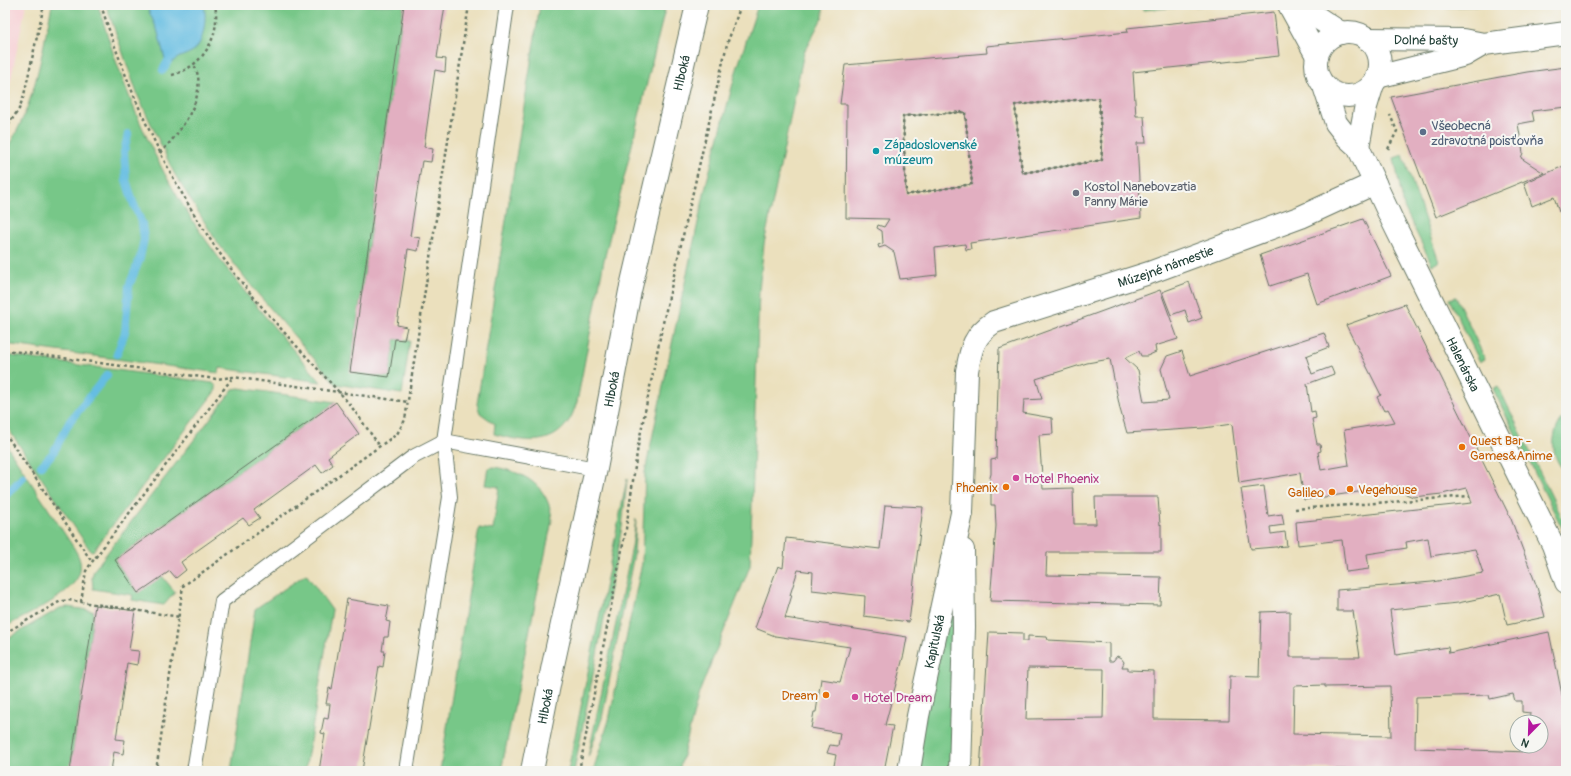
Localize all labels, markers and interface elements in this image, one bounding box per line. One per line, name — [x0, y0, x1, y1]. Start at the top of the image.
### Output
street label: Dolné bašty — [1394, 32, 1459, 49]
street label: Hlboká — [670, 54, 694, 93]
place label: Všeobecná zdravotná poisťovňa — [1431, 118, 1543, 149]
marker: Všeobecná zdravotná poisťovňa — [1418, 127, 1428, 137]
place label: Západoslovenské múzeum — [884, 137, 977, 168]
marker: Západoslovenské múzeum — [871, 146, 881, 156]
place label: Kostol Nanebovzatia Panny Márie — [1084, 179, 1196, 210]
marker: Kostol Nanebovzatia Panny Márie — [1071, 188, 1081, 198]
street label: Múzejné námestie — [1116, 243, 1217, 291]
street label: Halenárska — [1442, 335, 1483, 395]
street label: Hlboká — [601, 370, 623, 409]
place label: Quest Bar - Games&Anime — [1470, 433, 1553, 464]
marker: Quest Bar - Games&Anime — [1457, 442, 1467, 452]
place label: Hotel Phoenix — [1024, 471, 1099, 487]
marker: Hotel Phoenix — [1011, 473, 1021, 483]
place label: Phoenix — [955, 480, 998, 496]
marker: Phoenix — [1001, 482, 1011, 492]
place label: Vegehouse — [1358, 482, 1418, 498]
marker: Vegehouse — [1345, 484, 1355, 494]
place label: Galileo — [1287, 485, 1324, 501]
marker: Galileo — [1327, 487, 1337, 497]
street label: Kapitulská — [922, 613, 949, 670]
street label: Hlboká — [534, 687, 557, 726]
place label: Dream — [781, 688, 818, 704]
marker: Dream — [821, 690, 831, 700]
place label: Hotel Dream — [863, 690, 932, 706]
marker: Hotel Dream — [850, 692, 860, 702]
north arrow — [1509, 714, 1549, 754]
text: N — [1519, 735, 1531, 750]

